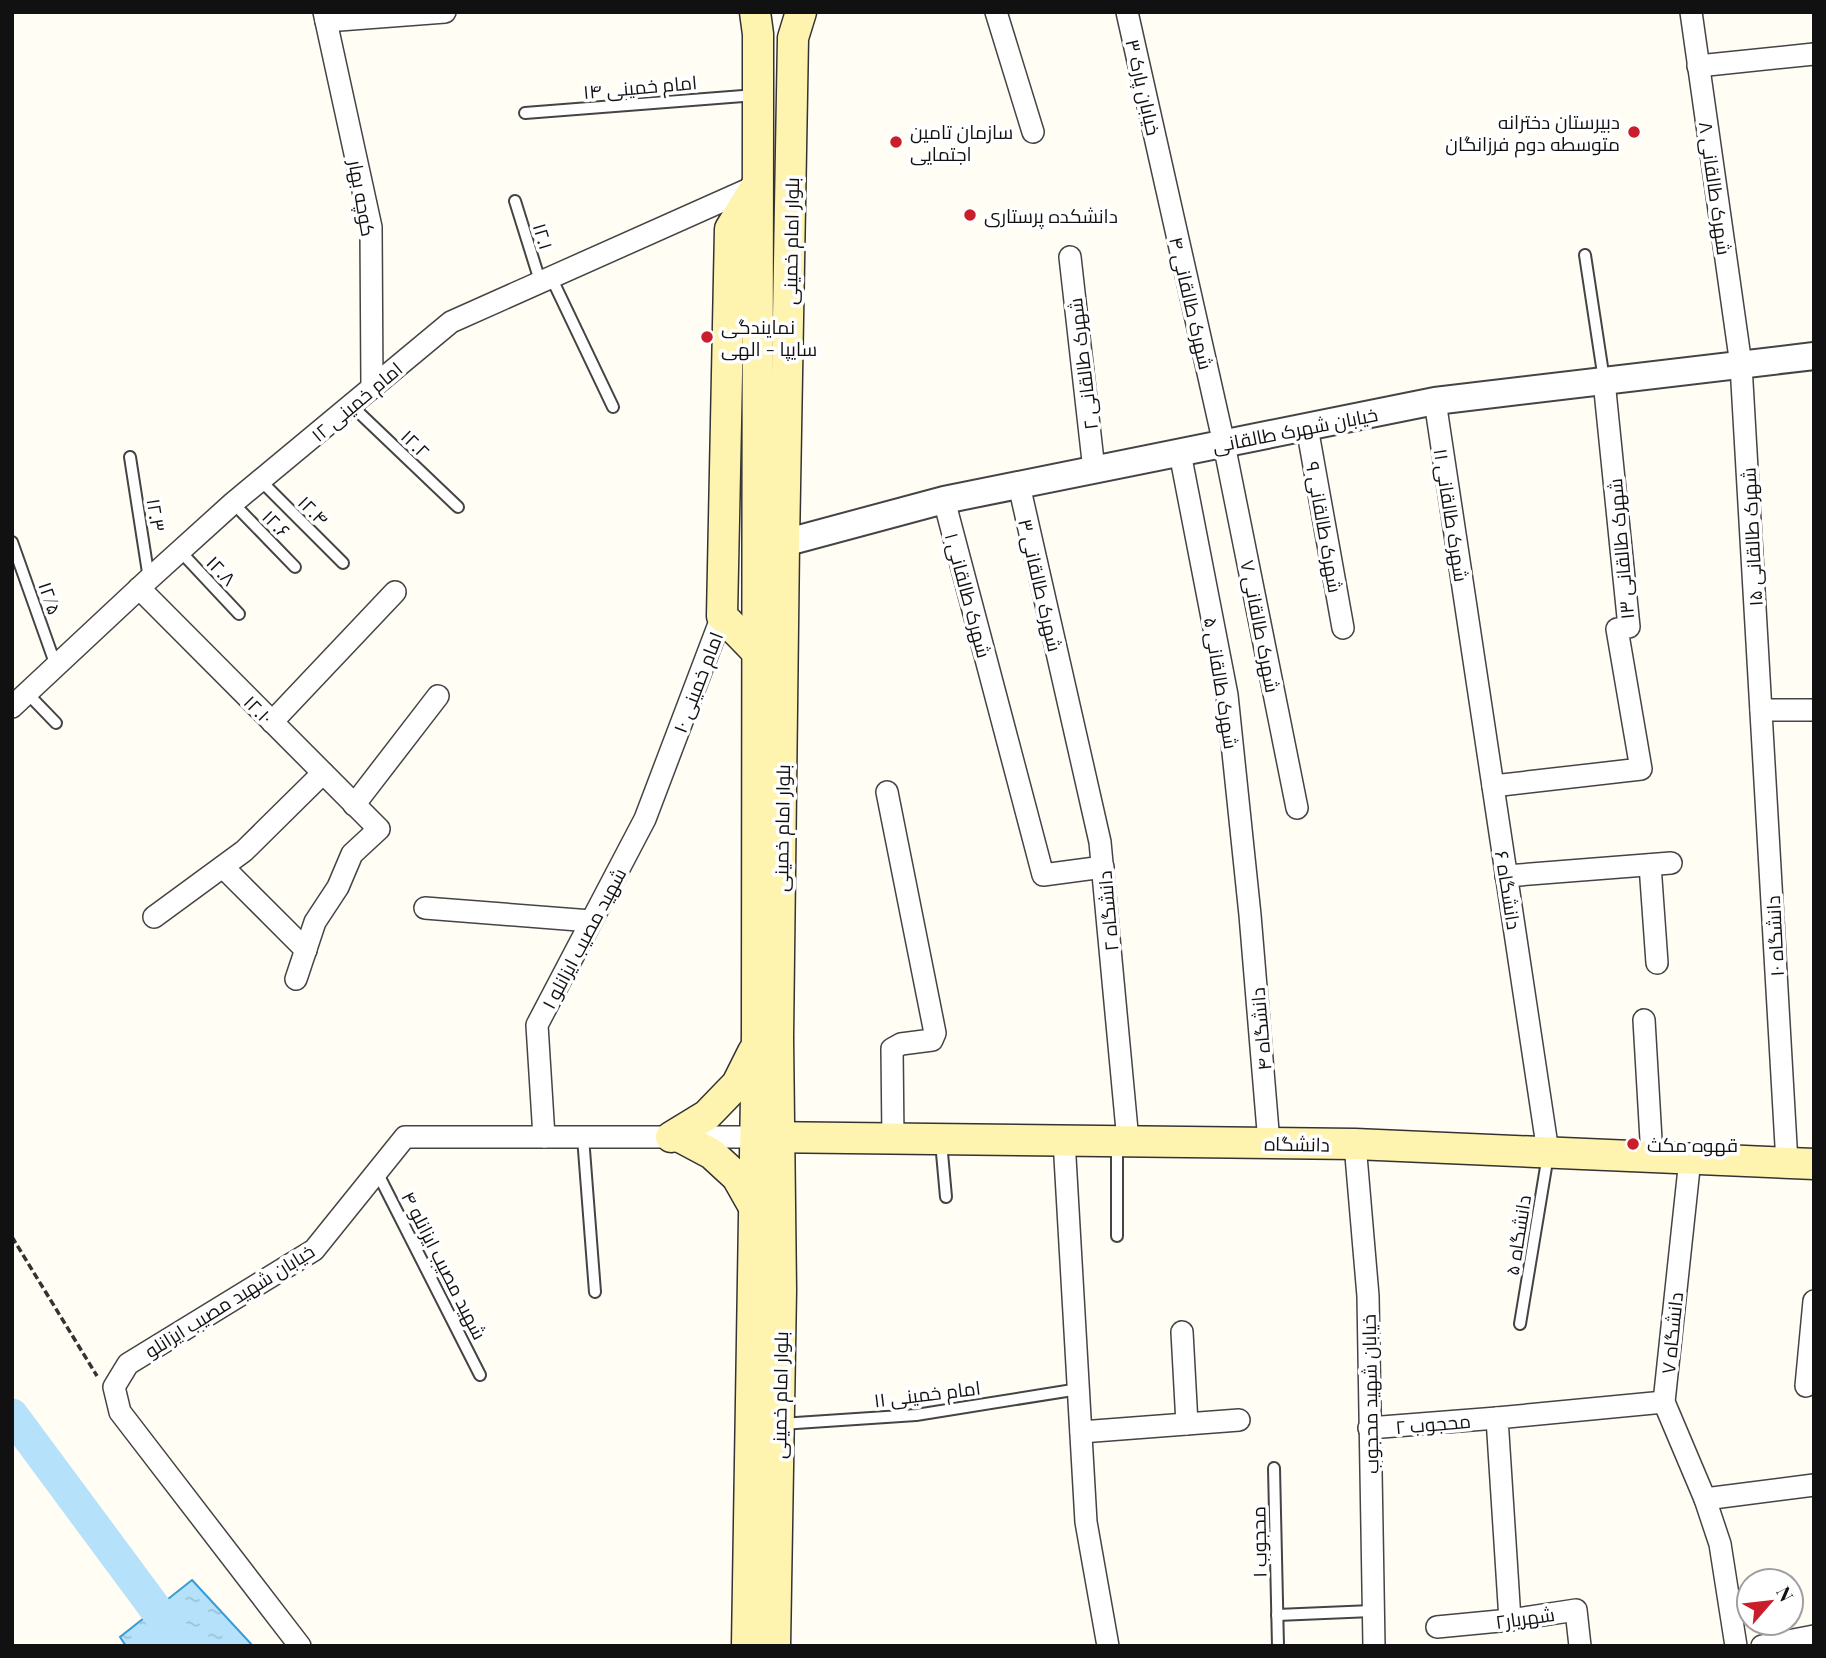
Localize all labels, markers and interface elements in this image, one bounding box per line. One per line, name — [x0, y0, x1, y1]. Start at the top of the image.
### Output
street label: خیابان پارک ۳ — [1119, 36, 1168, 138]
street label: امام خمینی ۱۴ — [582, 68, 698, 106]
place label: دبیرستان دخترانه متوسطه دوم فرزانگان — [1445, 108, 1620, 158]
place label: سازمان تامین اجتمایی — [910, 118, 1013, 166]
street label: شهرک طالقانی ۸ — [1694, 119, 1738, 257]
marker: دبیرستان دخترانه متوسطه دوم فرزانگان — [1626, 124, 1642, 140]
marker: سازمان تامین اجتمایی — [888, 134, 904, 150]
street label: کوچه بهار — [342, 157, 383, 239]
street label: بلوار امام خمینی — [776, 177, 806, 305]
place label: دانشکده پرستاری — [984, 202, 1118, 229]
marker: دانشکده پرستاری — [962, 207, 978, 223]
street label: ۱۲.۱ — [528, 220, 560, 252]
street label: شهرک طالقانی ۴ — [1164, 234, 1220, 372]
street label: شهرک طالقانی ۲ — [1061, 296, 1103, 432]
place label: نمایندگی سایپا - الهی — [721, 313, 817, 361]
marker: نمایندگی سایپا - الهی — [699, 329, 715, 345]
street label: امام خمینی ۱۲ — [305, 355, 408, 448]
street label: خیابان شهرک طالقانی — [1210, 400, 1380, 458]
street label: ۱۲.۲ — [396, 423, 436, 463]
street label: شهرک طالقانی ۱۱ — [1429, 446, 1475, 584]
street label: شهرک طالقانی ۹ — [1301, 459, 1349, 595]
street label: شهرک طالقانی ۱۵ — [1734, 467, 1768, 607]
street label: شهرک طالقانی ۱۳ — [1601, 477, 1639, 621]
street label: ۱۲.۴ — [293, 489, 335, 531]
street label: ۱۲.۳ — [142, 496, 172, 534]
street label: ۱۲.۶ — [257, 503, 297, 543]
street label: شهرک طالقانی ۳ — [1013, 516, 1069, 654]
street label: شهرک طالقانی ۱ — [940, 529, 998, 661]
street label: ۱۲.۸ — [201, 549, 243, 591]
street label: شهرک طالقانی ۷ — [1235, 557, 1287, 695]
street label: ۱۲/۵ — [33, 578, 69, 618]
street label: شهرک طالقانی ۵ — [1199, 615, 1245, 751]
street label: امام خمینی ۱۰ — [666, 628, 730, 737]
street label: ۱۲.۱۰ — [239, 689, 279, 729]
street label: بلوار امام خمینی — [767, 764, 797, 892]
street label: دانشگاه ۶ — [1490, 849, 1528, 931]
street label: شهید مصیب ایزانلو ۱ — [535, 863, 631, 1013]
street label: دانشگاه ۲ — [1091, 870, 1123, 952]
street label: دانشگاه ۱۰ — [1759, 895, 1789, 977]
street label: دانشگاه ۴ — [1243, 986, 1277, 1072]
street label: دانشگاه — [1264, 1129, 1330, 1157]
place label: قهوه مکث — [1647, 1131, 1738, 1157]
marker: قهوه مکث — [1625, 1136, 1641, 1152]
street label: شهید مصیب ایزانلو ۴ — [396, 1186, 494, 1344]
street label: دانشگاه ۵ — [1498, 1193, 1536, 1277]
street label: خیابان شهید مصیب ایزانلو — [139, 1237, 319, 1363]
street label: دانشگاه ۷ — [1654, 1291, 1688, 1375]
street label: خیابان شهید محجوب — [1355, 1314, 1383, 1474]
street label: بلوار امام خمینی — [765, 1331, 795, 1459]
street label: امام خمینی ۱۱ — [872, 1374, 982, 1414]
street label: محجوب ۲ — [1394, 1407, 1472, 1439]
street label: محجوب ۱ — [1244, 1506, 1272, 1578]
north arrow — [1735, 1567, 1805, 1637]
text: N — [1771, 1581, 1801, 1606]
street label: شهریار۲ — [1494, 1600, 1556, 1634]

